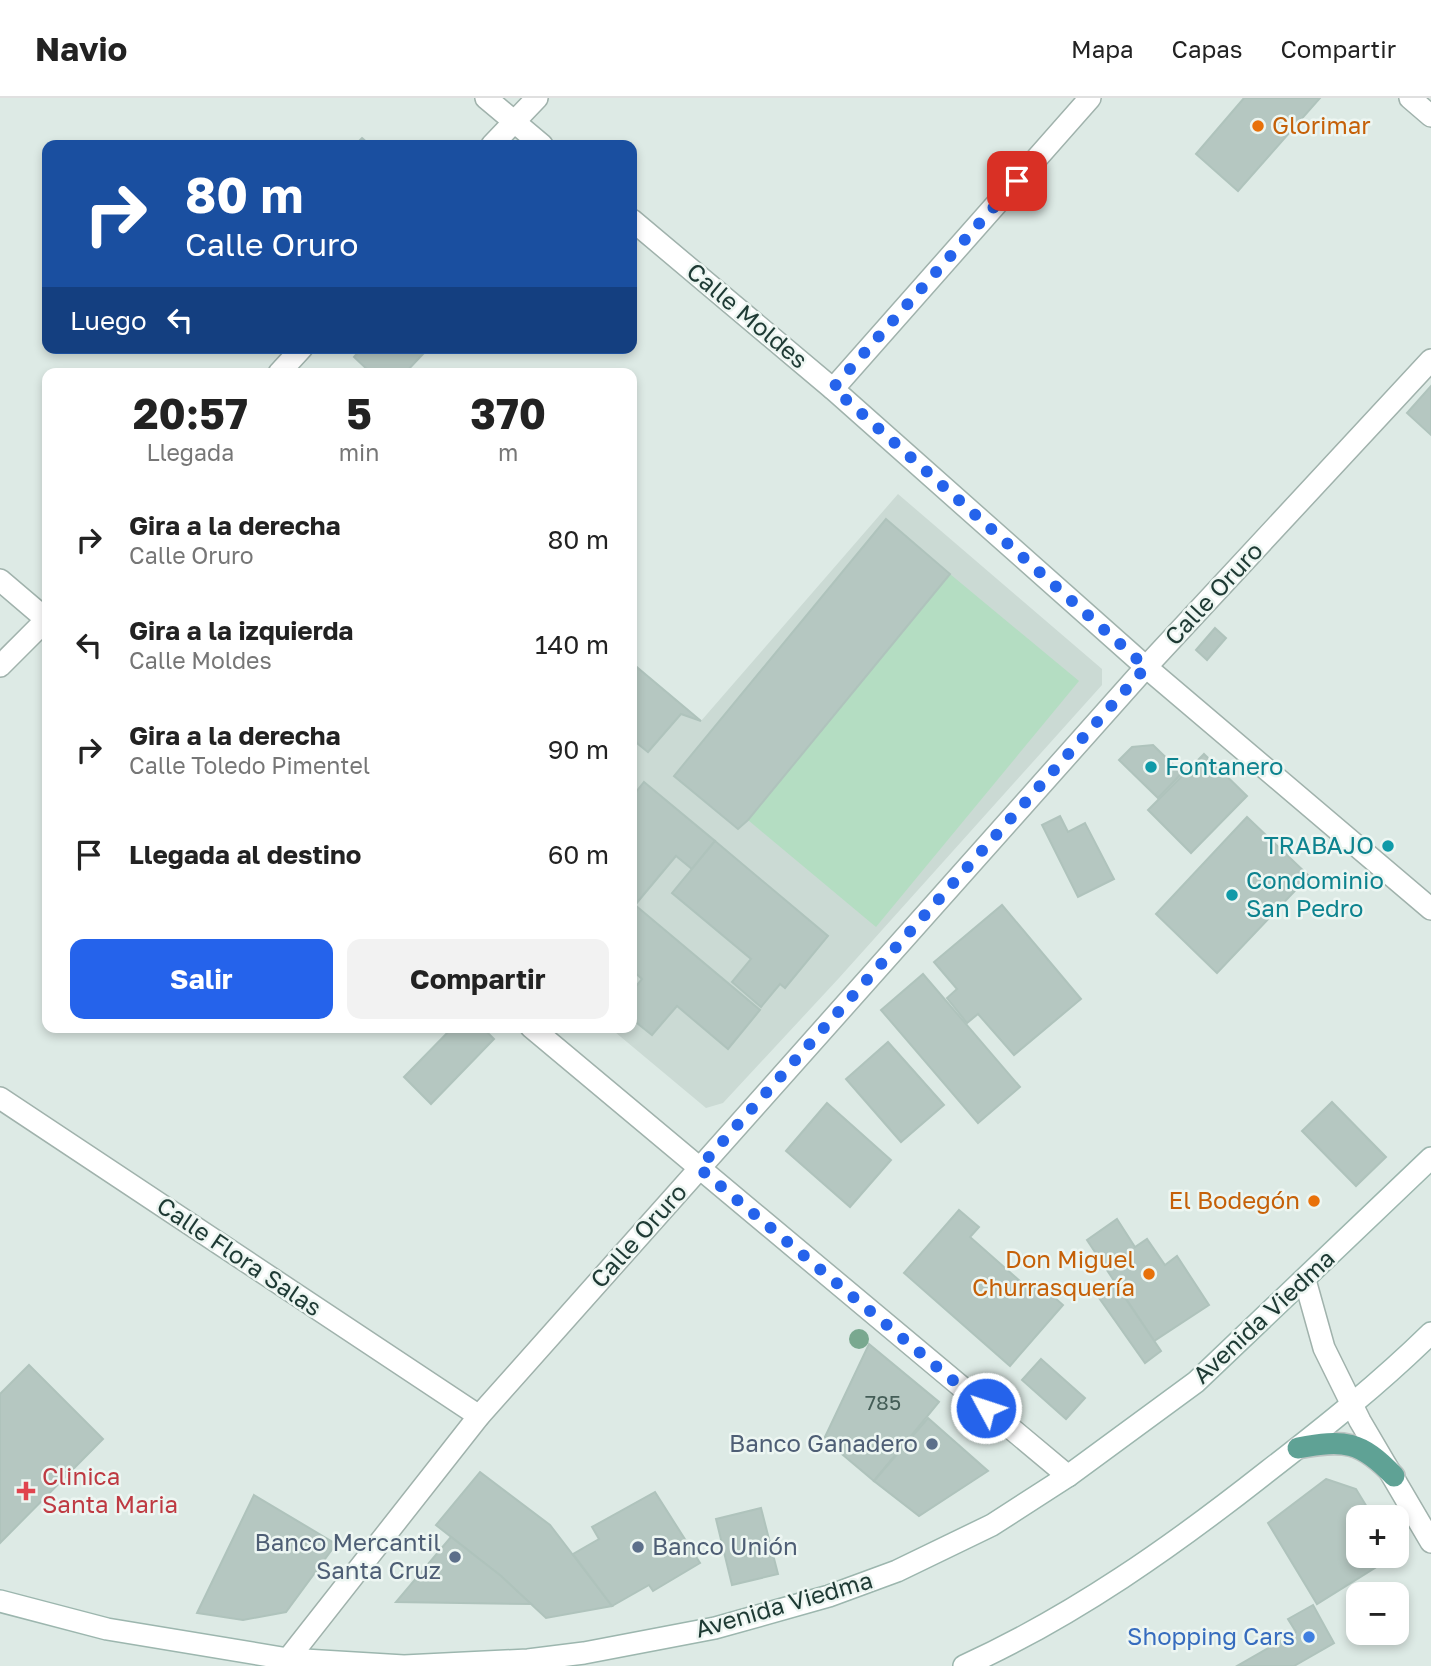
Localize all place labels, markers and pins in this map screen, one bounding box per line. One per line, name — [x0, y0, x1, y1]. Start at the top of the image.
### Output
place label: Glorimar — [1272, 110, 1371, 139]
marker: Glorimar — [1250, 118, 1266, 134]
pin — [987, 151, 1047, 211]
place label: Fontanero — [1165, 751, 1283, 780]
marker: Fontanero — [1143, 759, 1159, 775]
place label: TRABAJO — [1264, 830, 1374, 859]
marker: TRABAJO — [1380, 838, 1396, 854]
place label: Condominio San Pedro — [1246, 865, 1384, 922]
marker: Condominio San Pedro — [1224, 887, 1240, 903]
place label: El Bodegón — [1169, 1185, 1300, 1214]
marker: El Bodegón — [1306, 1193, 1322, 1209]
place label: Don Miguel Churrasquería — [972, 1244, 1135, 1301]
marker: Don Miguel Churrasquería — [1141, 1266, 1157, 1282]
place label: Banco Ganadero — [729, 1428, 918, 1457]
marker: Banco Ganadero — [924, 1436, 940, 1452]
place label: Clinica Santa Maria — [42, 1461, 178, 1518]
marker: Clinica Santa Maria — [16, 1481, 36, 1501]
place label: Banco Mercantil Santa Cruz — [255, 1527, 441, 1584]
place label: Banco Unión — [652, 1531, 798, 1560]
marker: Banco Unión — [630, 1539, 646, 1555]
marker: Banco Mercantil Santa Cruz — [447, 1549, 463, 1565]
place label: Shopping Cars — [1127, 1621, 1295, 1650]
marker: Shopping Cars — [1301, 1629, 1317, 1645]

